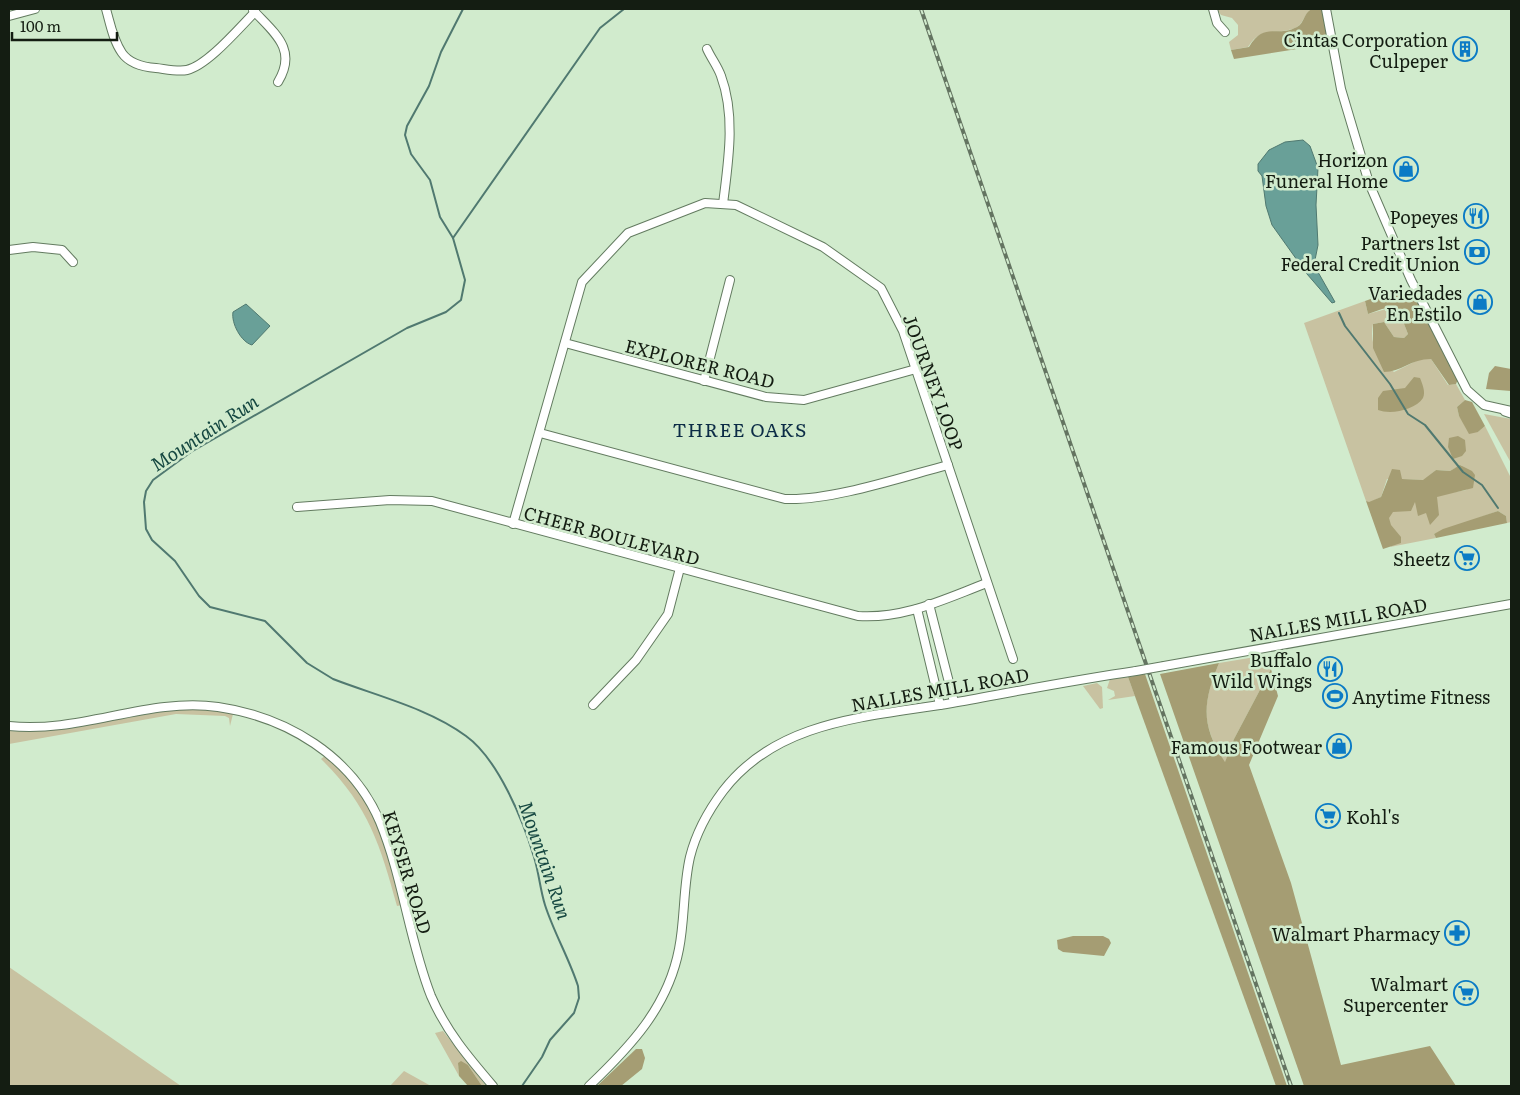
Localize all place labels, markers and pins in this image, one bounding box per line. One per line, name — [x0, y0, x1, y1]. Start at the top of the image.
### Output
place label: Cintas Corporation Culpeper — [1284, 26, 1448, 74]
building icon: Cintas Corporation Culpeper — [1452, 36, 1478, 62]
place label: Horizon Funeral Home — [1265, 146, 1388, 194]
shop icon: Horizon Funeral Home — [1393, 156, 1419, 182]
place label: Popeyes — [1389, 203, 1458, 230]
restaurant icon: Popeyes — [1463, 203, 1489, 229]
place label: Partners 1st Federal Credit Union — [1280, 229, 1461, 277]
bank icon: Partners 1st Federal Credit Union — [1464, 239, 1490, 265]
place label: Variedades En Estilo — [1368, 279, 1462, 327]
shop icon: Variedades En Estilo — [1467, 289, 1493, 315]
place label: Sheetz — [1393, 545, 1450, 572]
supermarket icon: Sheetz — [1454, 545, 1480, 571]
place label: Buffalo Wild Wings — [1211, 646, 1312, 694]
restaurant icon: Buffalo Wild Wings — [1317, 656, 1343, 682]
sports icon: Anytime Fitness — [1322, 683, 1348, 709]
place label: Anytime Fitness — [1352, 683, 1490, 710]
place label: Famous Footwear — [1171, 733, 1322, 760]
shop icon: Famous Footwear — [1326, 733, 1352, 759]
supermarket icon: Kohl's — [1315, 803, 1341, 829]
place label: Kohl's — [1346, 803, 1399, 830]
place label: Walmart Pharmacy — [1271, 920, 1441, 947]
pharmacy icon: Walmart Pharmacy — [1444, 920, 1470, 946]
place label: Walmart Supercenter — [1343, 970, 1449, 1018]
supermarket icon: Walmart Supercenter — [1453, 980, 1479, 1006]

